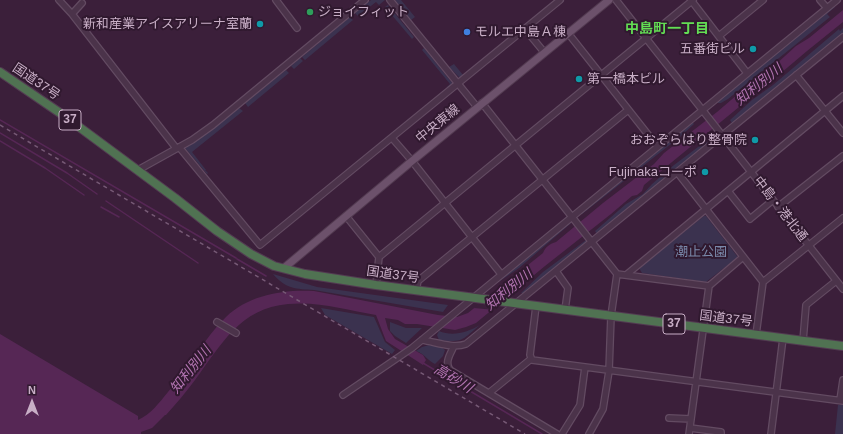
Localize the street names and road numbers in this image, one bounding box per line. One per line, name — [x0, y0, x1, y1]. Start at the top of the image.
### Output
street label: 国道37号 — [9, 61, 63, 103]
street label: 中央東線 — [413, 102, 463, 146]
road number: 37 — [59, 110, 81, 130]
street label: 中島・港北通 — [750, 173, 810, 245]
street label: 国道37号 — [365, 264, 421, 286]
street label: 国道37号 — [699, 308, 753, 330]
road number: 37 — [663, 314, 685, 334]

